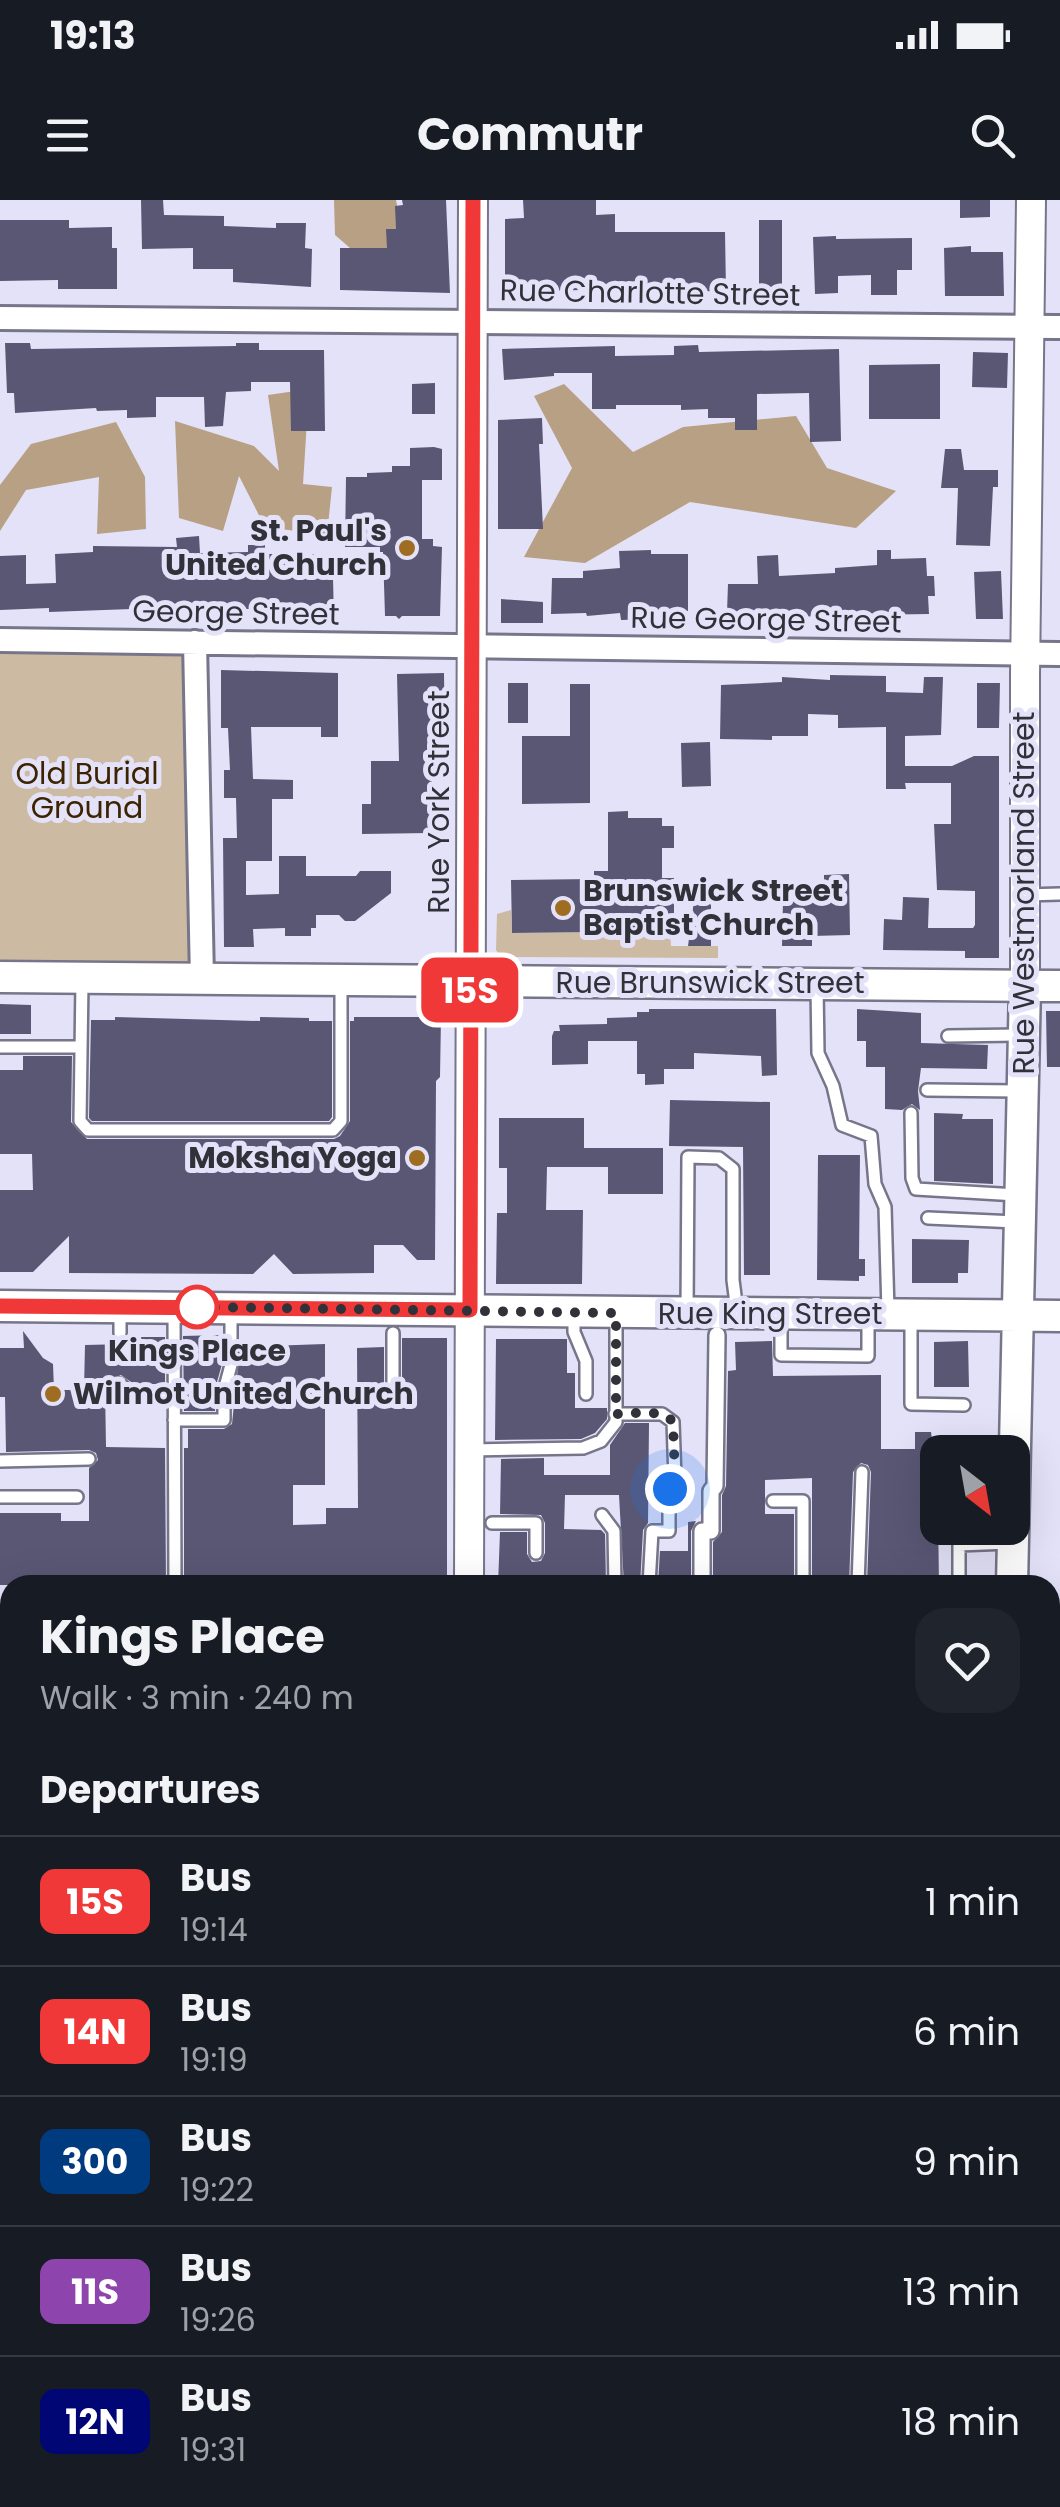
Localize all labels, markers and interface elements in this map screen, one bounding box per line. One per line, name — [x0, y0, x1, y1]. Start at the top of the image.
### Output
text: 19:13 — [50, 9, 136, 62]
text: Commutr — [417, 103, 643, 166]
icon: menu — [40, 108, 95, 163]
icon: search — [965, 108, 1020, 163]
street label: Rue Charlotte Street — [499, 268, 801, 317]
place label: St. Paul's United Church — [165, 509, 387, 586]
marker: St. Paul's United Church — [396, 537, 418, 559]
street label: George Street — [132, 589, 340, 636]
street label: Rue George Street — [630, 596, 902, 643]
street label: Rue York Street — [417, 690, 460, 914]
street label: Rue Westmorland Street — [1002, 712, 1045, 1074]
park label: Old Burial Ground — [15, 752, 159, 829]
place label: Brunswick Street Baptist Church — [583, 869, 843, 946]
marker: Brunswick Street Baptist Church — [552, 897, 574, 919]
line badge: 15S — [412, 958, 528, 1022]
street label: Rue Brunswick Street — [555, 961, 865, 1004]
text: 15S — [441, 966, 499, 1015]
place label: Moksha Yoga — [188, 1136, 397, 1179]
marker: Moksha Yoga — [406, 1147, 428, 1169]
marker: Kings Place — [176, 1286, 218, 1328]
street label: Rue King Street — [658, 1292, 882, 1335]
place label: Kings Place — [108, 1329, 286, 1372]
place label: Wilmot United Church — [73, 1372, 414, 1415]
marker: Wilmot United Church — [42, 1383, 64, 1405]
north arrow — [920, 1435, 1030, 1545]
map controls — [920, 1435, 1030, 1545]
your location — [645, 1464, 695, 1514]
text: Kings Place — [40, 1603, 325, 1670]
button: heart — [915, 1608, 1020, 1713]
text: Walk · 3 min · 240 m — [40, 1675, 354, 1720]
text: Departures — [40, 1763, 261, 1816]
text: Bus — [180, 1851, 252, 1904]
text: 1 min — [925, 1875, 1020, 1928]
text: 15S — [66, 1877, 124, 1926]
text: 19:14 — [180, 1907, 248, 1952]
text: Bus — [180, 1981, 252, 2034]
text: 6 min — [913, 2005, 1020, 2058]
text: 14N — [63, 2007, 127, 2056]
text: 19:19 — [180, 2037, 248, 2082]
text: Bus — [180, 2111, 252, 2164]
text: 9 min — [913, 2135, 1020, 2188]
text: 300 — [62, 2137, 128, 2186]
text: 19:22 — [180, 2167, 254, 2212]
text: Bus — [180, 2241, 252, 2294]
text: 13 min — [903, 2265, 1020, 2318]
text: 11S — [71, 2267, 119, 2316]
text: 19:26 — [180, 2297, 256, 2342]
text: Bus — [180, 2371, 252, 2424]
text: 18 min — [901, 2395, 1020, 2448]
text: 12N — [65, 2397, 125, 2446]
text: 19:31 — [180, 2427, 246, 2472]

